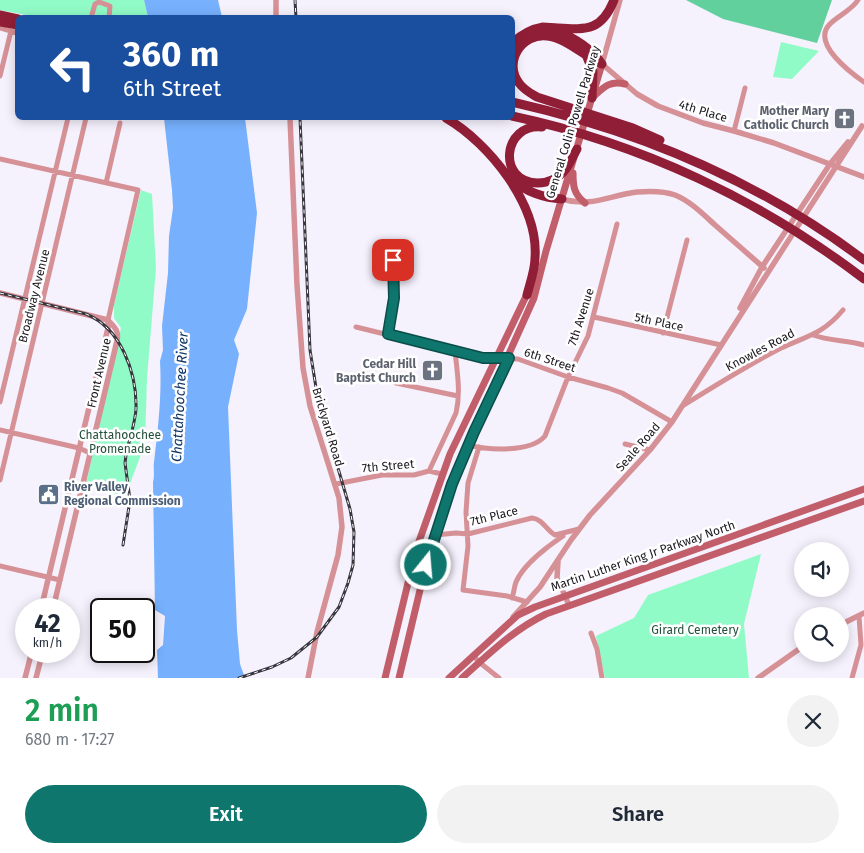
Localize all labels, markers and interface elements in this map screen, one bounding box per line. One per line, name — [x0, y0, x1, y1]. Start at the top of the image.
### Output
text: 360 m — [123, 33, 219, 75]
icon: left — [40, 35, 105, 100]
street label: General Colin Powell Parkway — [543, 44, 603, 200]
text: 6th Street — [123, 75, 221, 102]
street label: 4th Place — [677, 97, 729, 125]
place label: Mother Mary Catholic Church — [744, 104, 830, 132]
church icon: Mother Mary Catholic Church — [833, 106, 857, 130]
pin — [372, 239, 414, 281]
icon: arrive — [379, 246, 407, 274]
street label: Broadway Avenue — [16, 248, 52, 344]
street label: 7th Avenue — [565, 286, 597, 348]
street label: 5th Place — [633, 310, 685, 334]
street label: Knowles Road — [723, 326, 797, 374]
water label: Chattahoochee River — [168, 331, 192, 462]
street label: Front Avenue — [84, 337, 114, 409]
street label: 6th Street — [522, 345, 578, 375]
place label: Cedar Hill Baptist Church — [336, 357, 416, 385]
church icon: Cedar Hill Baptist Church — [420, 359, 444, 383]
street label: Brickyard Road — [309, 386, 347, 468]
street label: Seale Road — [613, 420, 663, 474]
park label: Chattahoochee Promenade — [79, 428, 161, 456]
street label: 7th Street — [361, 457, 415, 475]
place label: River Valley Regional Commission — [64, 480, 181, 508]
public building icon: River Valley Regional Commission — [36, 482, 60, 506]
street label: 7th Place — [469, 503, 519, 529]
street label: Martin Luther King Jr Parkway North — [549, 518, 737, 594]
position arrow — [399, 538, 451, 590]
map controls — [794, 542, 849, 662]
button: sound — [794, 542, 849, 597]
speed limit sign: 50 — [90, 598, 155, 663]
button: search — [794, 607, 849, 662]
text: 42 — [34, 609, 61, 639]
park label: Girard Cemetery — [651, 623, 739, 637]
text: km/h — [33, 636, 62, 650]
text: 2 min — [25, 693, 99, 729]
button: close — [787, 695, 839, 747]
text: 680 m · 17:27 — [25, 730, 114, 749]
button: Exit — [25, 785, 427, 843]
button: Share — [437, 785, 839, 843]

